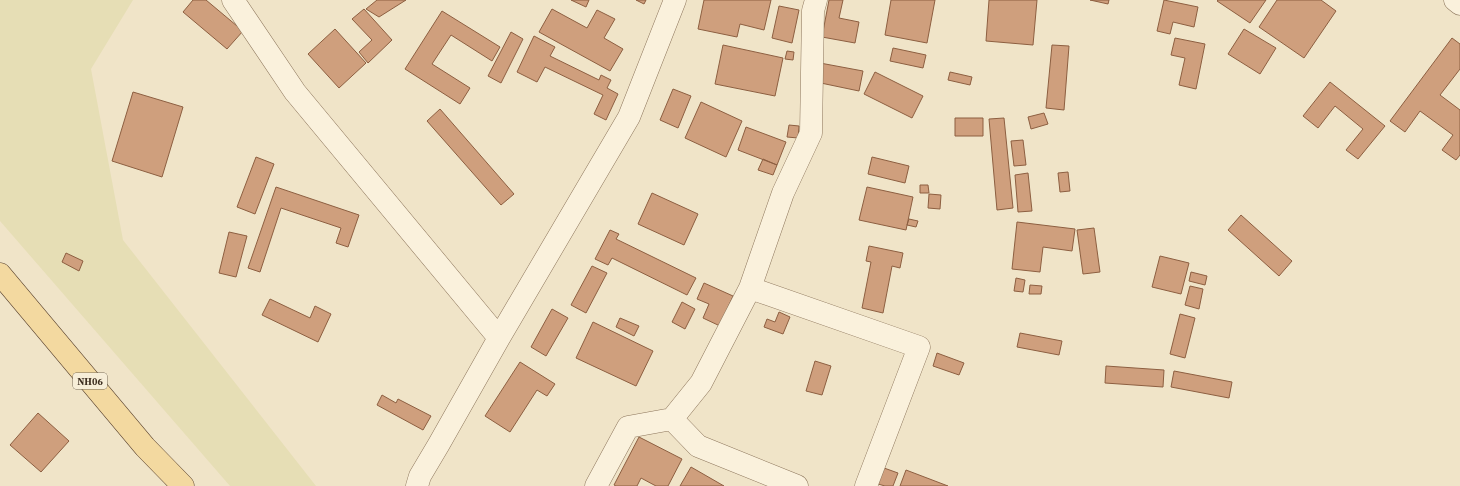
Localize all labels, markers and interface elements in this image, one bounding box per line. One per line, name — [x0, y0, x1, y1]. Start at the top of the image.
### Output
road number: NH06 — [73, 373, 107, 389]

